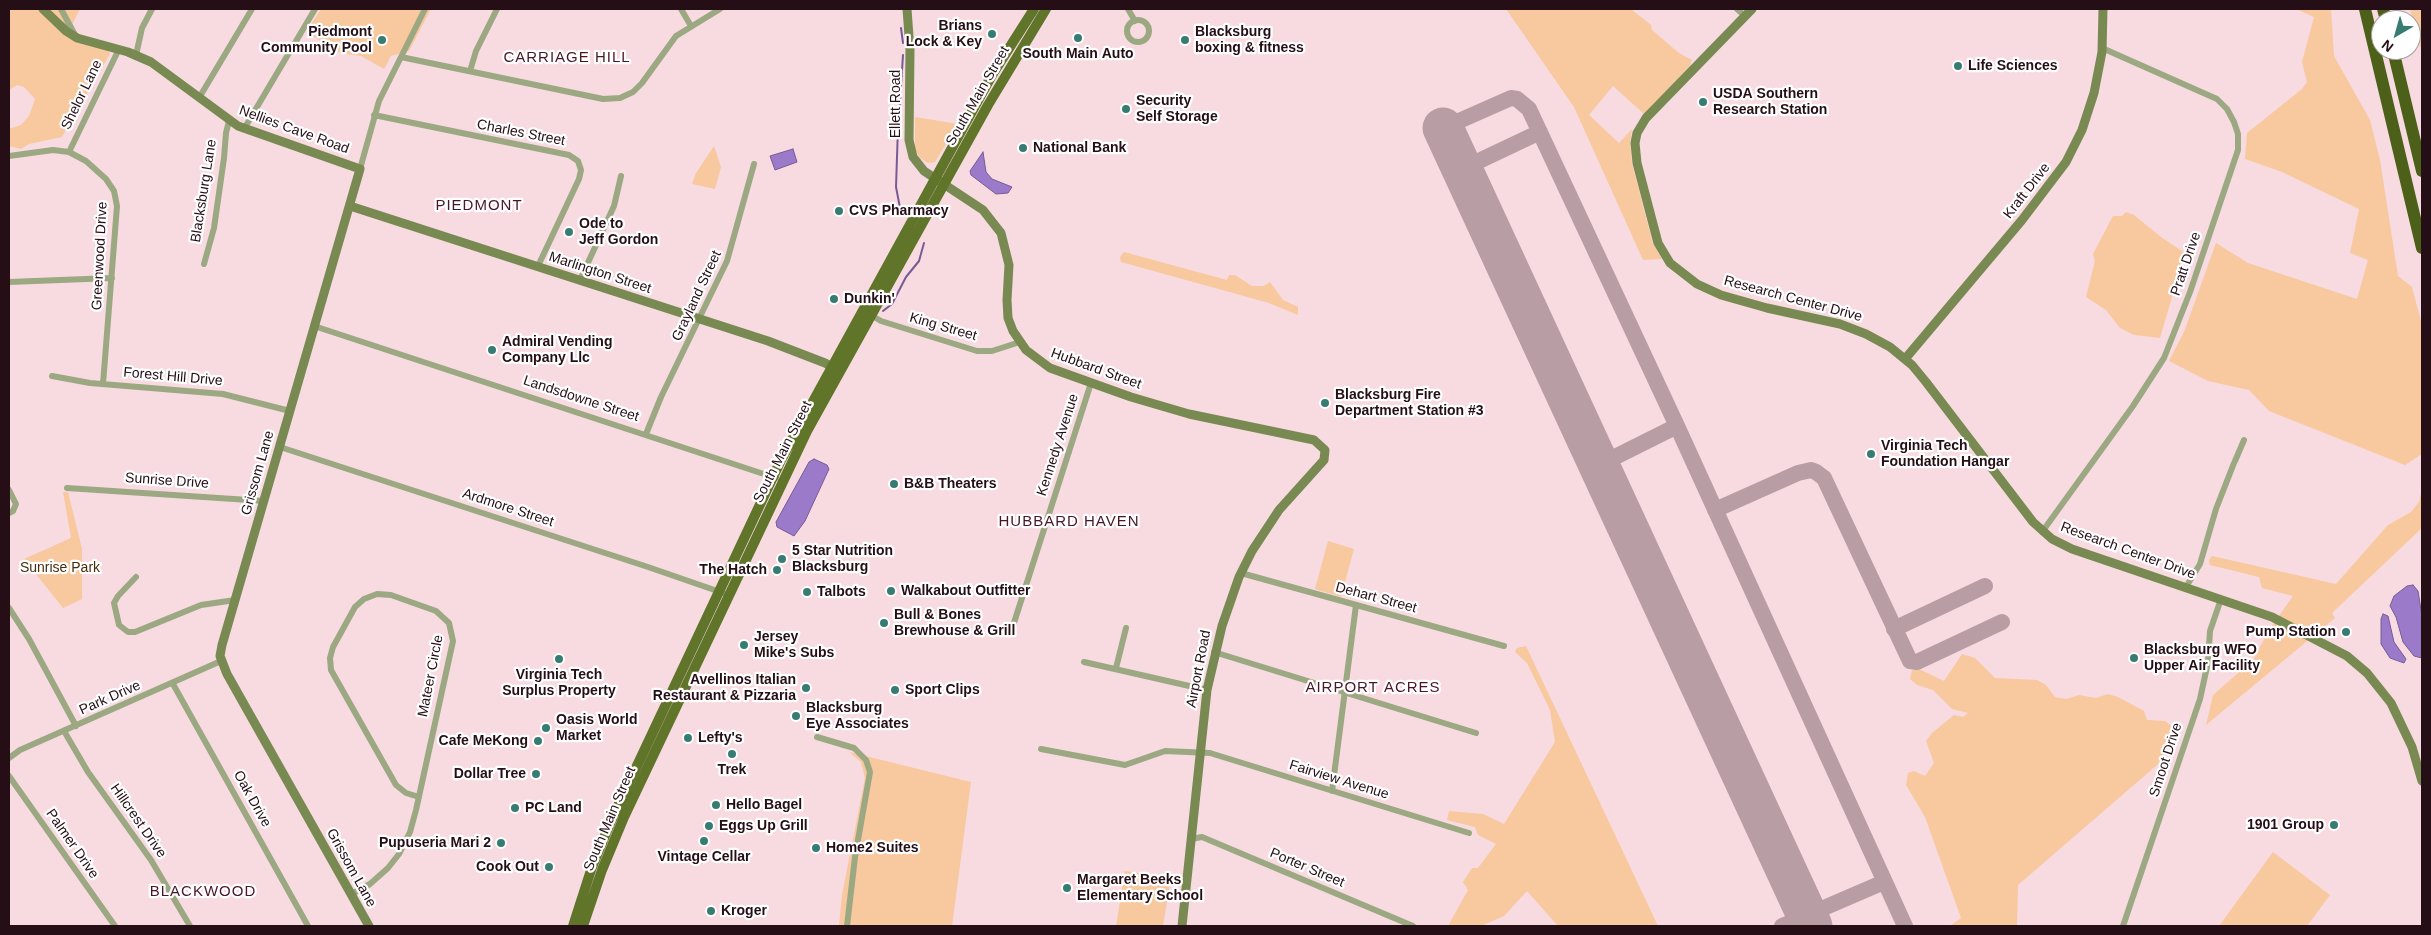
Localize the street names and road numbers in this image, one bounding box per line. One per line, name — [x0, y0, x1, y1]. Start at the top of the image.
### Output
street label: South Main Street — [943, 43, 1013, 149]
street label: Shelor Lane — [58, 57, 106, 133]
street label: Ellett Road — [888, 70, 904, 138]
street label: Nellies Cave Road — [237, 102, 351, 158]
street label: Charles Street — [475, 116, 567, 150]
street label: Blacksburg Lane — [188, 138, 220, 244]
street label: Kraft Drive — [2000, 160, 2054, 222]
street label: Greenwood Drive — [89, 201, 111, 311]
street label: Pratt Drive — [2167, 230, 2205, 298]
street label: Grayland Street — [669, 248, 725, 344]
street label: Marlington Street — [547, 249, 653, 297]
street label: Research Center Drive — [1722, 272, 1864, 326]
street label: King Street — [907, 309, 979, 345]
street label: Hubbard Street — [1049, 345, 1143, 393]
street label: Forest Hill Drive — [123, 364, 223, 390]
street label: Landsdowne Street — [521, 372, 641, 426]
street label: Kennedy Avenue — [1034, 392, 1082, 498]
street label: South Main Street — [750, 398, 816, 506]
street label: Grissom Lane — [238, 429, 278, 517]
street label: Sunrise Drive — [125, 470, 209, 492]
street label: Ardmore Street — [460, 485, 556, 531]
street label: Research Center Drive — [2058, 519, 2198, 583]
street label: Dehart Street — [1334, 579, 1418, 617]
street label: Airport Road — [1183, 629, 1215, 709]
street label: Mateer Circle — [415, 634, 447, 718]
street label: Park Drive — [77, 677, 143, 719]
street label: Smoot Drive — [2146, 721, 2186, 799]
street label: Fairview Avenue — [1287, 757, 1391, 803]
street label: South Main Street — [580, 764, 640, 874]
street label: Oak Drive — [230, 768, 274, 830]
street label: Hillcrest Drive — [106, 781, 170, 861]
street label: Palmer Drive — [42, 806, 102, 882]
street label: Grissom Lane — [323, 826, 379, 910]
street label: Porter Street — [1267, 845, 1347, 891]

